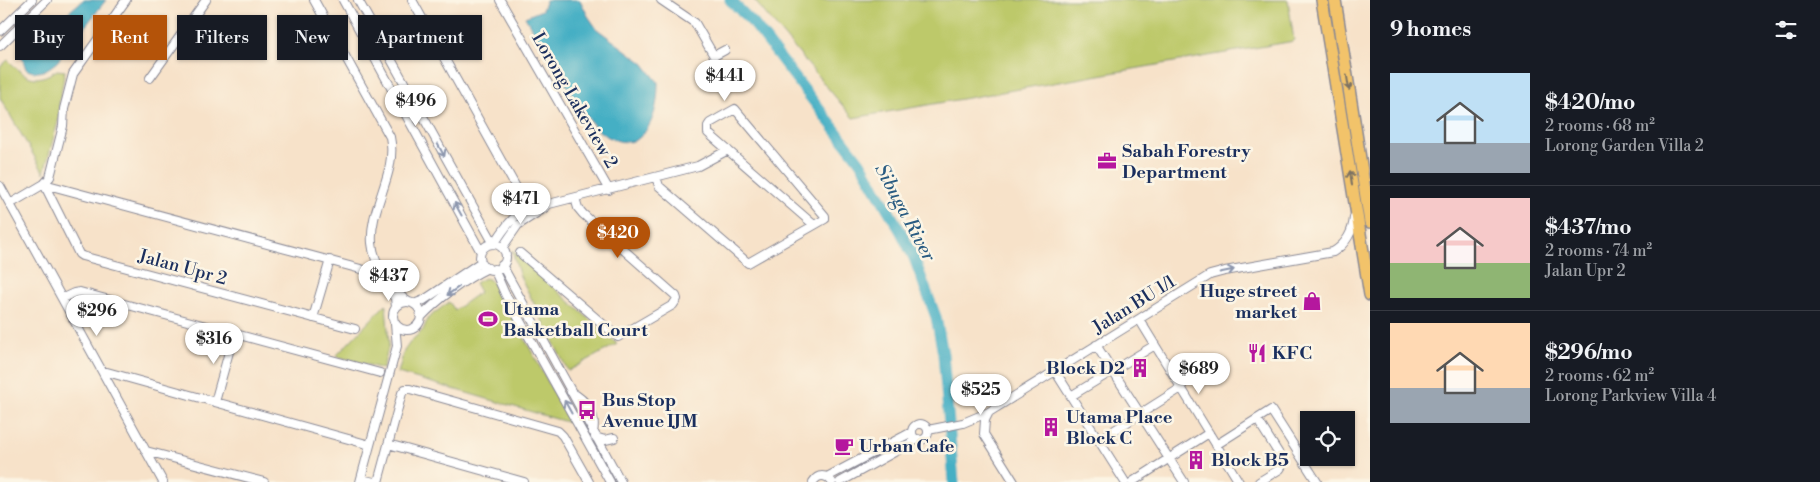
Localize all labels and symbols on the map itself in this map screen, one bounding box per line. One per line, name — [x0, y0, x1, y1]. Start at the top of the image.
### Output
street label: Lorong Lakeview 2 — [526, 28, 623, 172]
pin: $441 — [695, 59, 755, 102]
one-way arrow — [1343, 74, 1353, 90]
pin: $496 — [386, 84, 446, 127]
place label: Sabah Forestry Department — [1122, 140, 1252, 184]
one-way arrow — [437, 142, 447, 156]
office icon: Sabah Forestry Department — [1096, 150, 1118, 172]
water label: Sibuga River — [869, 160, 941, 266]
one-way arrow — [1346, 170, 1356, 186]
pin: $471 — [491, 182, 551, 225]
one-way arrow — [452, 202, 462, 217]
pin: $420 — [588, 216, 648, 259]
street label: Jalan Upr 2 — [135, 244, 230, 290]
pin: $437 — [359, 260, 419, 302]
one-way arrow — [1218, 265, 1234, 275]
street label: Jalan BU 1/1 — [1088, 270, 1180, 340]
place label: Huge street market — [1199, 280, 1298, 324]
one-way arrow — [446, 286, 460, 296]
shop icon: Huge street market — [1301, 290, 1323, 312]
pin: $296 — [67, 294, 127, 337]
place label: Utama Basketball Court — [503, 298, 648, 342]
sports icon: Utama Basketball Court — [477, 308, 499, 330]
pin: $316 — [184, 322, 244, 365]
restaurant icon: KFC — [1246, 342, 1268, 364]
place label: KFC — [1272, 342, 1312, 365]
pin: $689 — [1169, 352, 1229, 395]
place label: Block D2 — [1046, 357, 1125, 380]
building icon: Block D2 — [1129, 357, 1151, 379]
pin: $525 — [951, 374, 1011, 416]
place label: Bus Stop Avenue IJM — [601, 389, 698, 433]
one-way arrow — [563, 399, 573, 414]
bus stop icon: Bus Stop Avenue IJM — [576, 399, 598, 421]
place label: Utama Place Block C — [1066, 406, 1173, 450]
building icon: Utama Place Block C — [1040, 416, 1062, 438]
cafe icon: Urban Cafe — [833, 435, 855, 457]
place label: Urban Cafe — [859, 435, 955, 458]
building icon: Block B5 — [1185, 449, 1207, 471]
place label: Block B5 — [1211, 449, 1289, 472]

